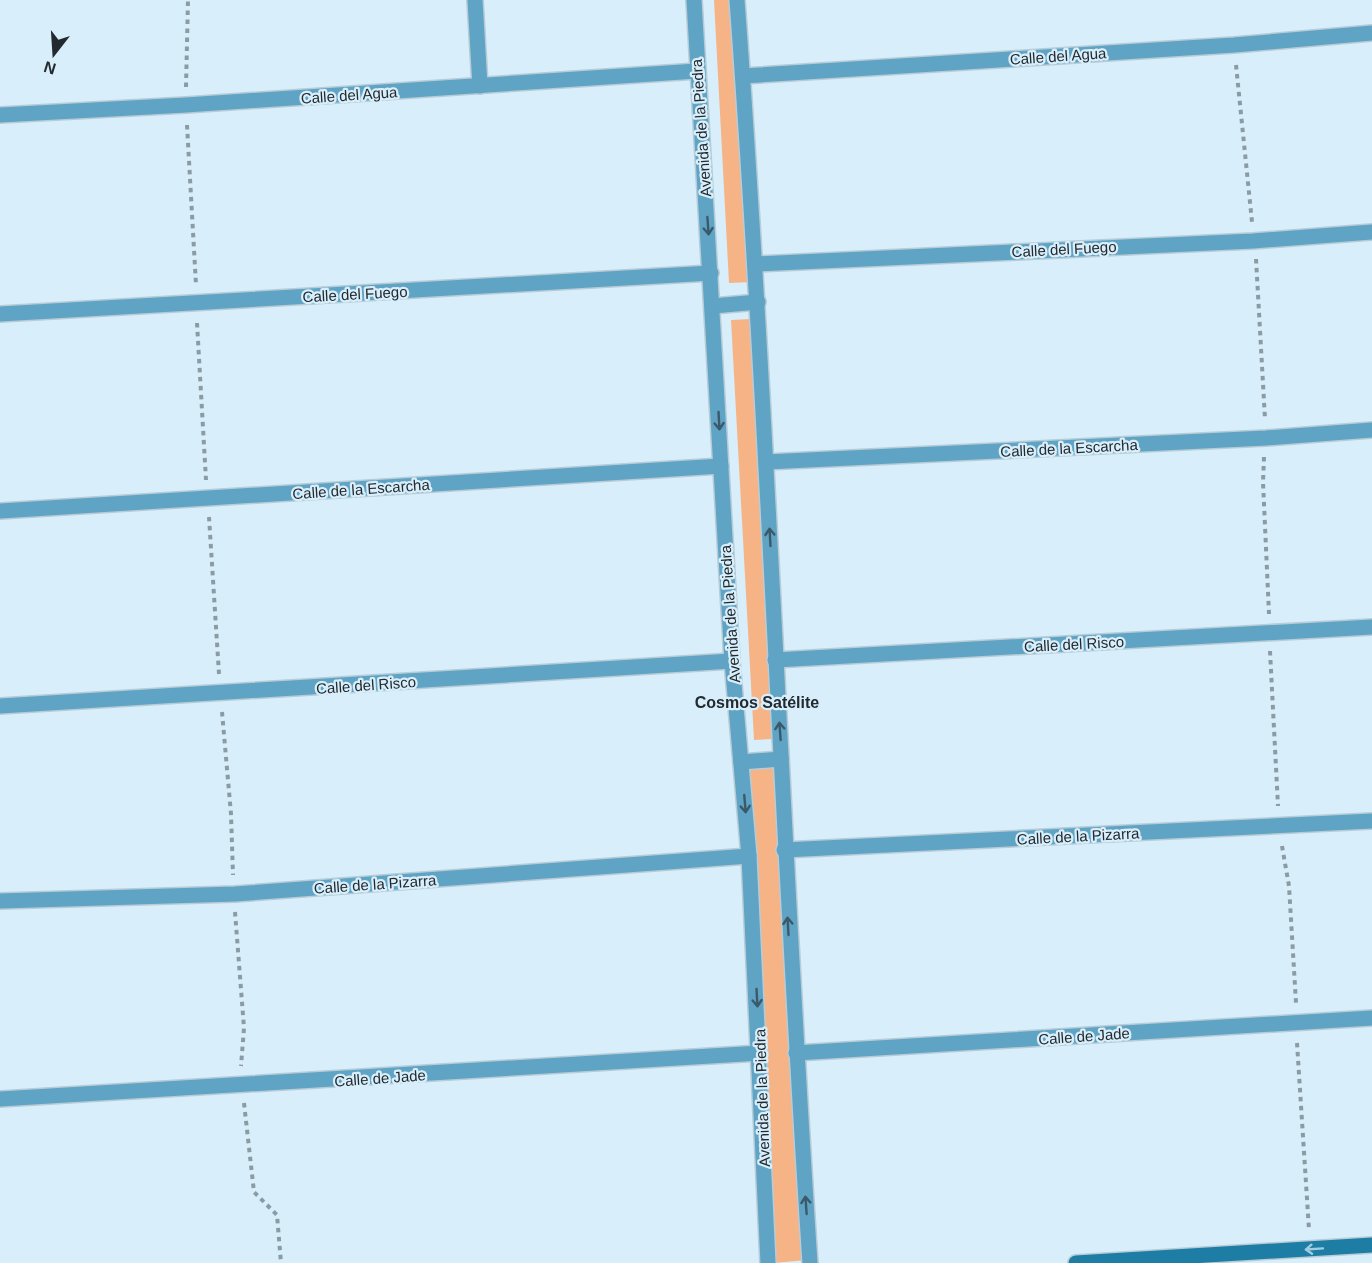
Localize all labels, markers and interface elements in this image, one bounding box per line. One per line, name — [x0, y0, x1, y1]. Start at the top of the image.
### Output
north arrow — [24, 24, 84, 84]
street label: Calle del Agua — [1009, 44, 1107, 68]
text: N — [42, 58, 58, 78]
street label: Avenida de la Piedra — [688, 58, 714, 198]
street label: Calle del Agua — [300, 83, 398, 107]
one-way arrow — [702, 216, 713, 236]
street label: Calle del Fuego — [1011, 238, 1117, 260]
street label: Calle del Fuego — [302, 283, 408, 305]
one-way arrow — [714, 410, 725, 430]
street label: Calle de la Escarcha — [1000, 436, 1139, 460]
street label: Calle de la Escarcha — [292, 476, 431, 502]
one-way arrow — [764, 527, 775, 547]
street label: Avenida de la Piedra — [717, 544, 743, 684]
street label: Calle del Risco — [1024, 633, 1124, 655]
street label: Calle del Risco — [316, 673, 416, 697]
district label: Cosmos Satélite — [695, 694, 819, 711]
one-way arrow — [774, 722, 785, 742]
one-way arrow — [739, 793, 750, 813]
street label: Calle de la Pizarra — [1016, 824, 1140, 848]
street label: Calle de la Pizarra — [313, 871, 437, 897]
one-way arrow — [783, 917, 794, 937]
one-way arrow — [752, 988, 763, 1008]
street label: Calle de Jade — [1038, 1024, 1130, 1048]
street label: Avenida de la Piedra — [751, 1028, 773, 1167]
street label: Calle de Jade — [334, 1066, 426, 1090]
one-way arrow — [801, 1195, 812, 1215]
one-way arrow — [1304, 1243, 1324, 1254]

